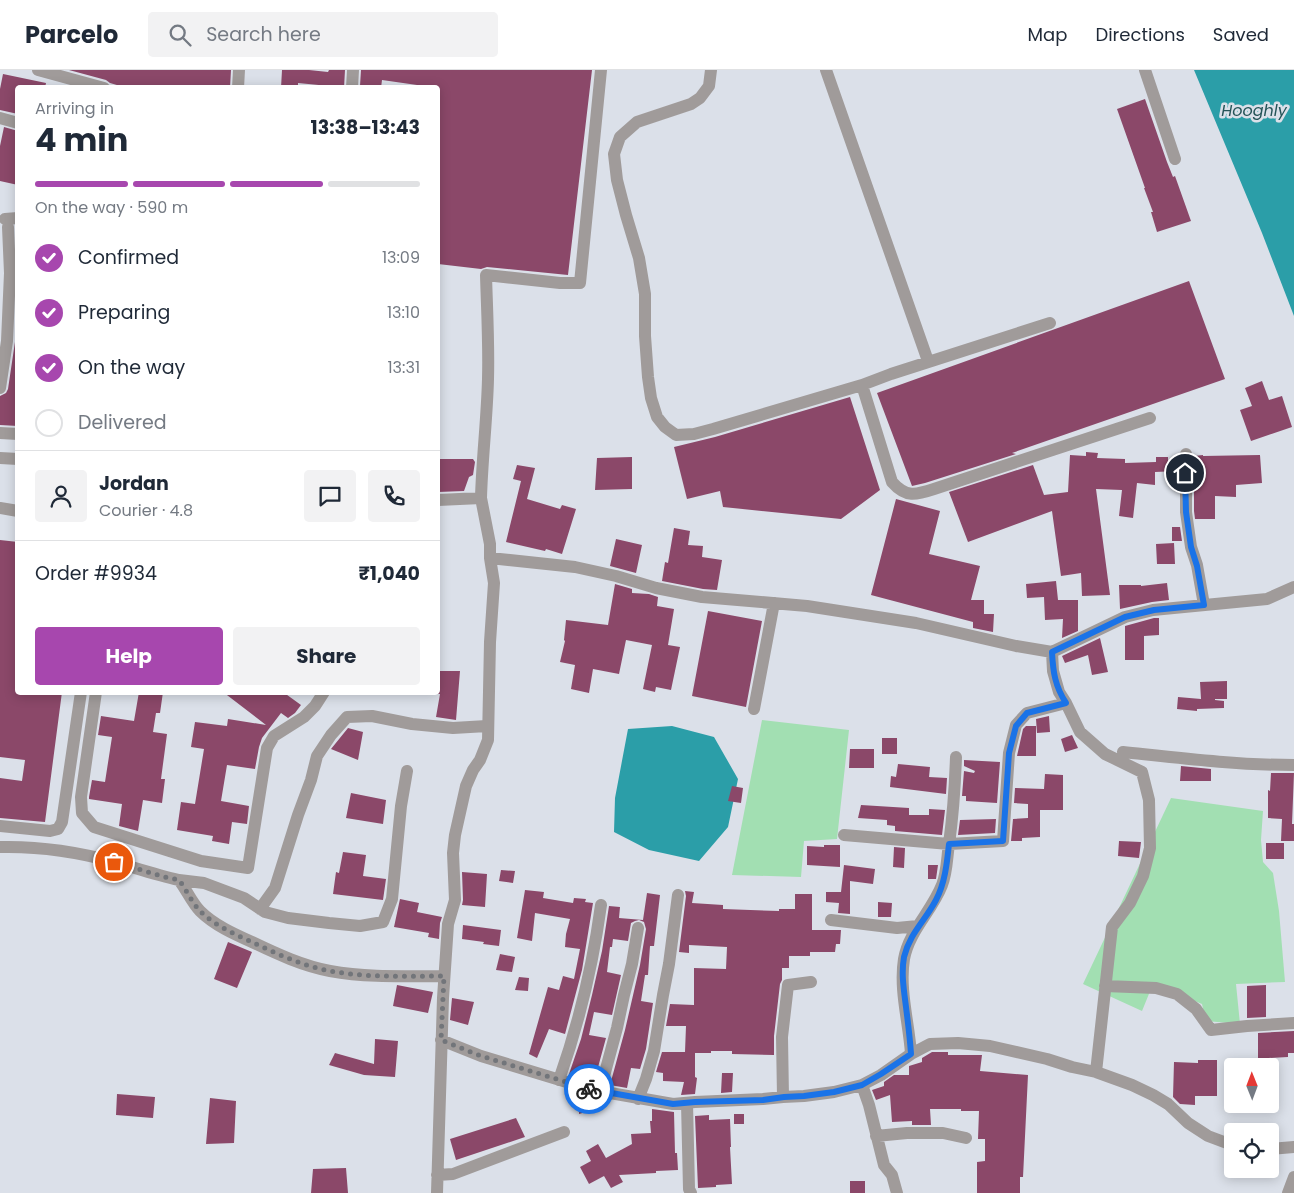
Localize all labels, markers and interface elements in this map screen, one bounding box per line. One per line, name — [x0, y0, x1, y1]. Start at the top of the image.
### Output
search box — [148, 12, 498, 57]
text: Parcelo — [25, 18, 118, 51]
icon: search — [166, 21, 194, 49]
text: Search here — [206, 21, 321, 48]
text: Map — [1028, 22, 1067, 47]
text: Directions — [1095, 22, 1185, 47]
text: Saved — [1213, 22, 1269, 47]
text: Arriving in — [35, 97, 114, 120]
water label: Hooghly — [1221, 99, 1288, 122]
text: 13:38–13:43 — [311, 114, 420, 141]
text: 4 min — [35, 117, 128, 162]
text: On the way · 590 m — [35, 196, 188, 219]
icon: check — [35, 244, 63, 272]
text: Confirmed — [78, 244, 179, 271]
text: 13:09 — [382, 246, 420, 269]
icon: check — [35, 299, 63, 327]
text: Preparing — [78, 299, 170, 326]
text: 13:10 — [387, 301, 420, 324]
icon: check — [35, 354, 63, 382]
text: On the way — [78, 354, 185, 381]
text: 13:31 — [388, 356, 420, 379]
text: Delivered — [78, 409, 167, 436]
pin — [1164, 452, 1206, 494]
icon: home — [1171, 459, 1199, 487]
button: person — [35, 470, 87, 522]
text: Jordan — [99, 470, 169, 497]
button: chat — [304, 470, 356, 522]
button: phone — [368, 470, 420, 522]
text: Courier · 4.8 — [99, 499, 193, 522]
text: Order #9934 — [35, 560, 157, 587]
text: ₹1,040 — [358, 560, 420, 587]
button: Help — [35, 627, 223, 685]
button: Share — [233, 627, 420, 685]
pin — [93, 841, 135, 883]
icon: bag — [100, 848, 128, 876]
north arrow — [1224, 1058, 1279, 1112]
map controls — [1224, 1058, 1279, 1178]
courier — [564, 1064, 614, 1114]
icon: bike — [575, 1075, 603, 1103]
button: locate — [1224, 1123, 1279, 1178]

